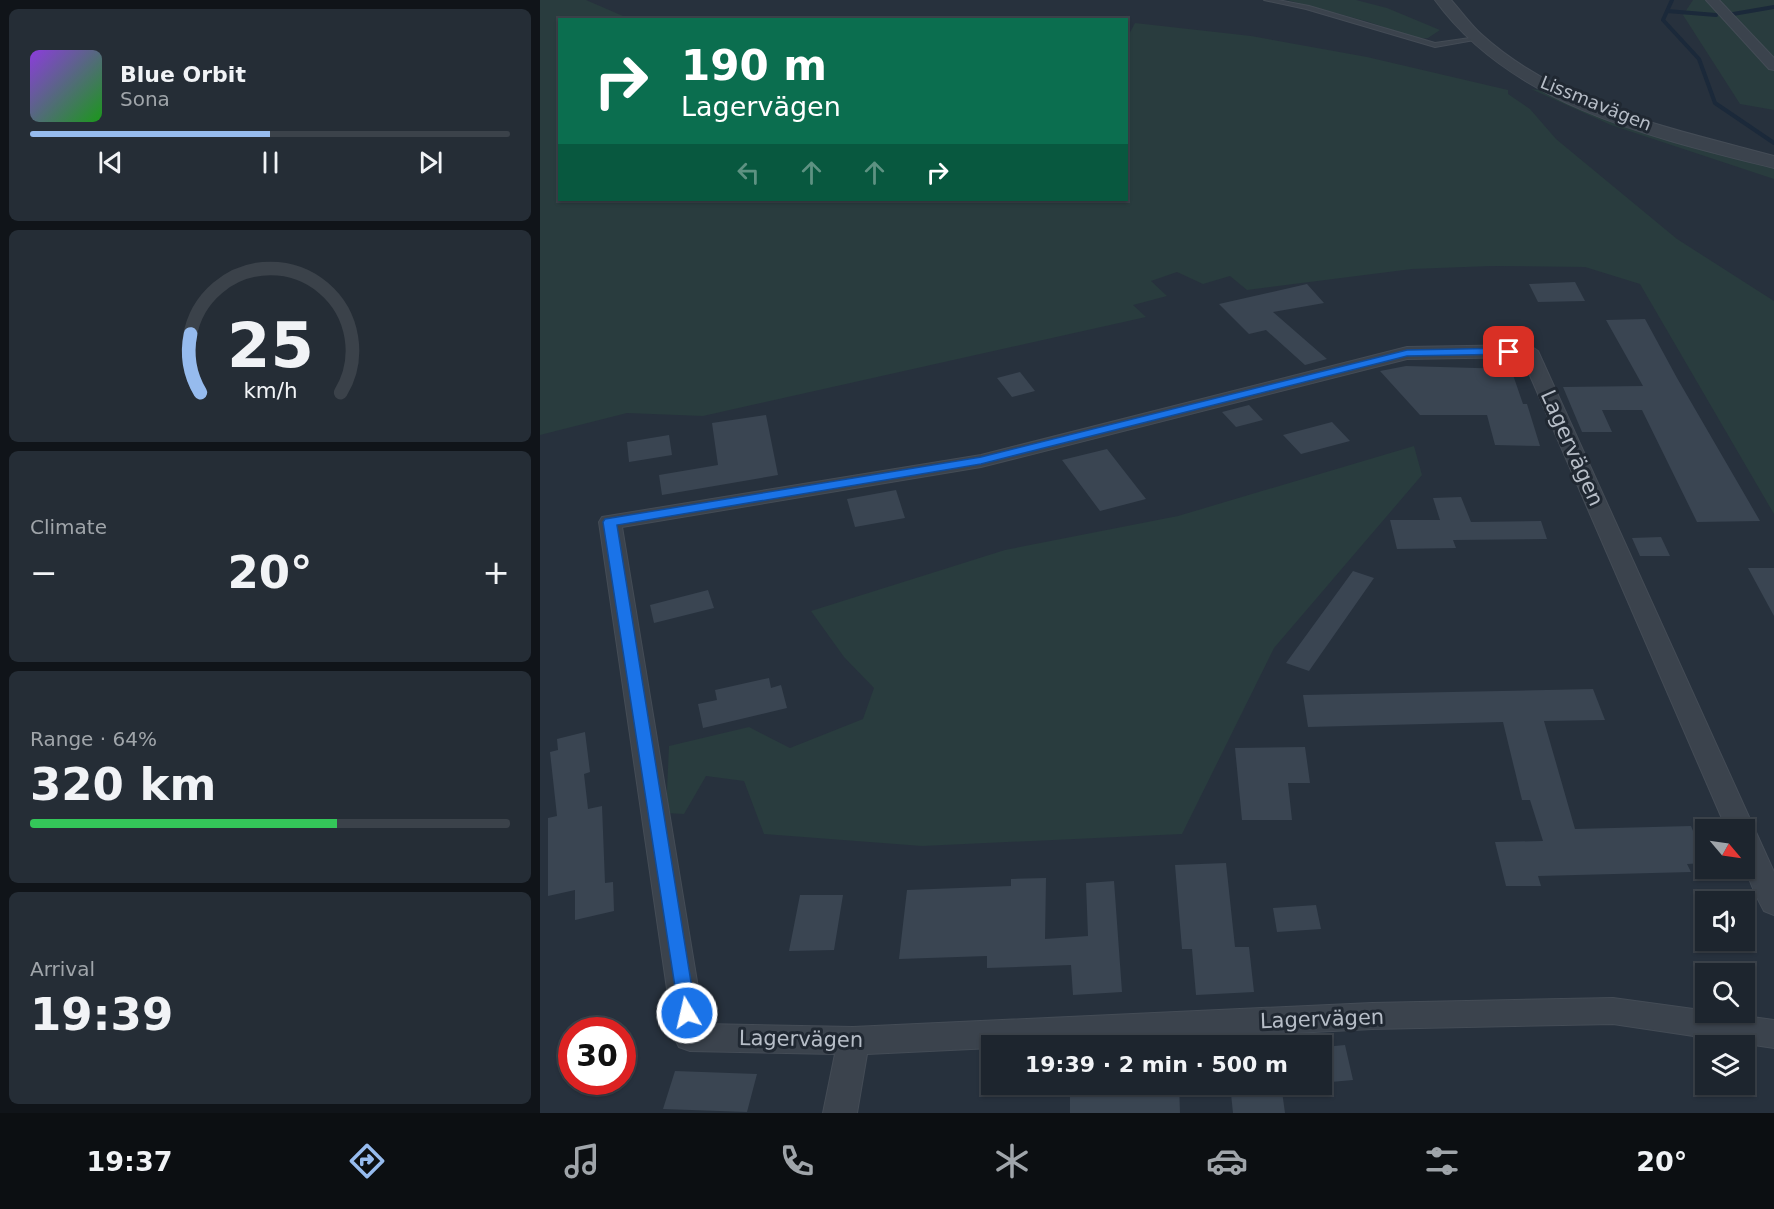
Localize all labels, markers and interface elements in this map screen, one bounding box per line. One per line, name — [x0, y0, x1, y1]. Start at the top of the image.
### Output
text: 190 m — [681, 41, 827, 90]
icon: right — [582, 42, 660, 120]
text: Blue Orbit — [120, 62, 246, 87]
street label: Lissmavägen — [1537, 71, 1655, 135]
text: Sona — [120, 87, 170, 111]
text: Lagervägen — [681, 91, 841, 122]
icon: previous — [94, 146, 127, 179]
icon: pause — [254, 146, 287, 179]
icon: next — [414, 146, 447, 179]
icon: left — [732, 156, 765, 189]
icon: ahead — [795, 156, 828, 189]
icon: ahead — [858, 156, 891, 189]
icon: right — [921, 156, 954, 189]
text: 25 — [227, 309, 313, 382]
pin — [1483, 326, 1534, 377]
icon: arrive — [1492, 335, 1525, 368]
text: km/h — [243, 378, 297, 403]
street label: Lagervägen — [1536, 386, 1608, 510]
text: Climate — [30, 515, 107, 539]
text: 20° — [227, 546, 313, 599]
text: − — [30, 553, 58, 592]
text: + — [482, 553, 510, 592]
text: Range · 64% — [30, 727, 157, 751]
text: 320 km — [30, 758, 216, 811]
north arrow — [1695, 819, 1755, 879]
map controls — [1695, 819, 1755, 1095]
button: sound — [1695, 891, 1755, 951]
text: Arrival — [30, 957, 95, 981]
button: search — [1695, 963, 1755, 1023]
position arrow — [655, 981, 719, 1045]
text: 19:39 — [30, 988, 173, 1041]
street label: Lagervägen — [1259, 1005, 1385, 1033]
speed limit sign: 30 — [558, 1017, 636, 1095]
street label: Lagervägen — [739, 1026, 863, 1052]
button: layers — [1695, 1035, 1755, 1095]
text: 19:39 · 2 min · 500 m — [1025, 1052, 1288, 1077]
icon: directions — [346, 1140, 388, 1182]
icon: music — [561, 1140, 603, 1182]
icon: phone — [776, 1140, 818, 1182]
icon: climate — [991, 1140, 1033, 1182]
icon: car — [1206, 1140, 1248, 1182]
icon: filters — [1421, 1140, 1463, 1182]
text: 19:37 — [87, 1146, 173, 1177]
text: 20° — [1636, 1146, 1687, 1177]

